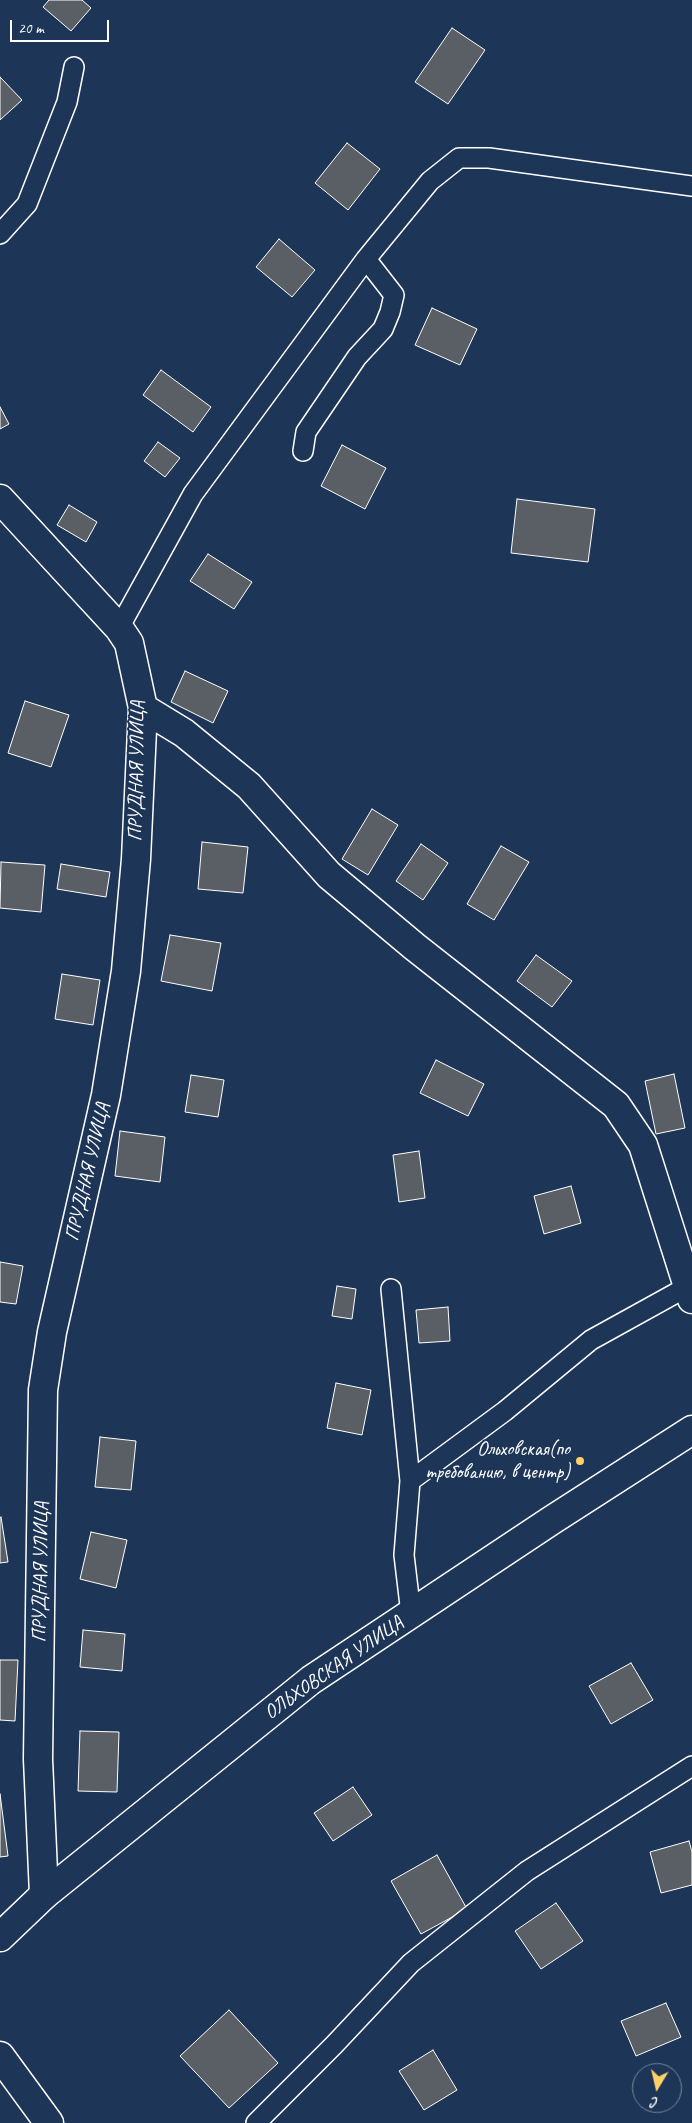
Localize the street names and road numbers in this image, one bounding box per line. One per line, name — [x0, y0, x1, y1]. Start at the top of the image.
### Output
street label: ПРУДНАЯ УЛИЦА — [124, 700, 150, 842]
street label: ПРУДНАЯ УЛИЦА — [60, 1101, 116, 1243]
street label: ПРУДНАЯ УЛИЦА — [28, 1501, 54, 1643]
street label: ОЛЬХОВСКАЯ УЛИЦА — [260, 1611, 408, 1725]

